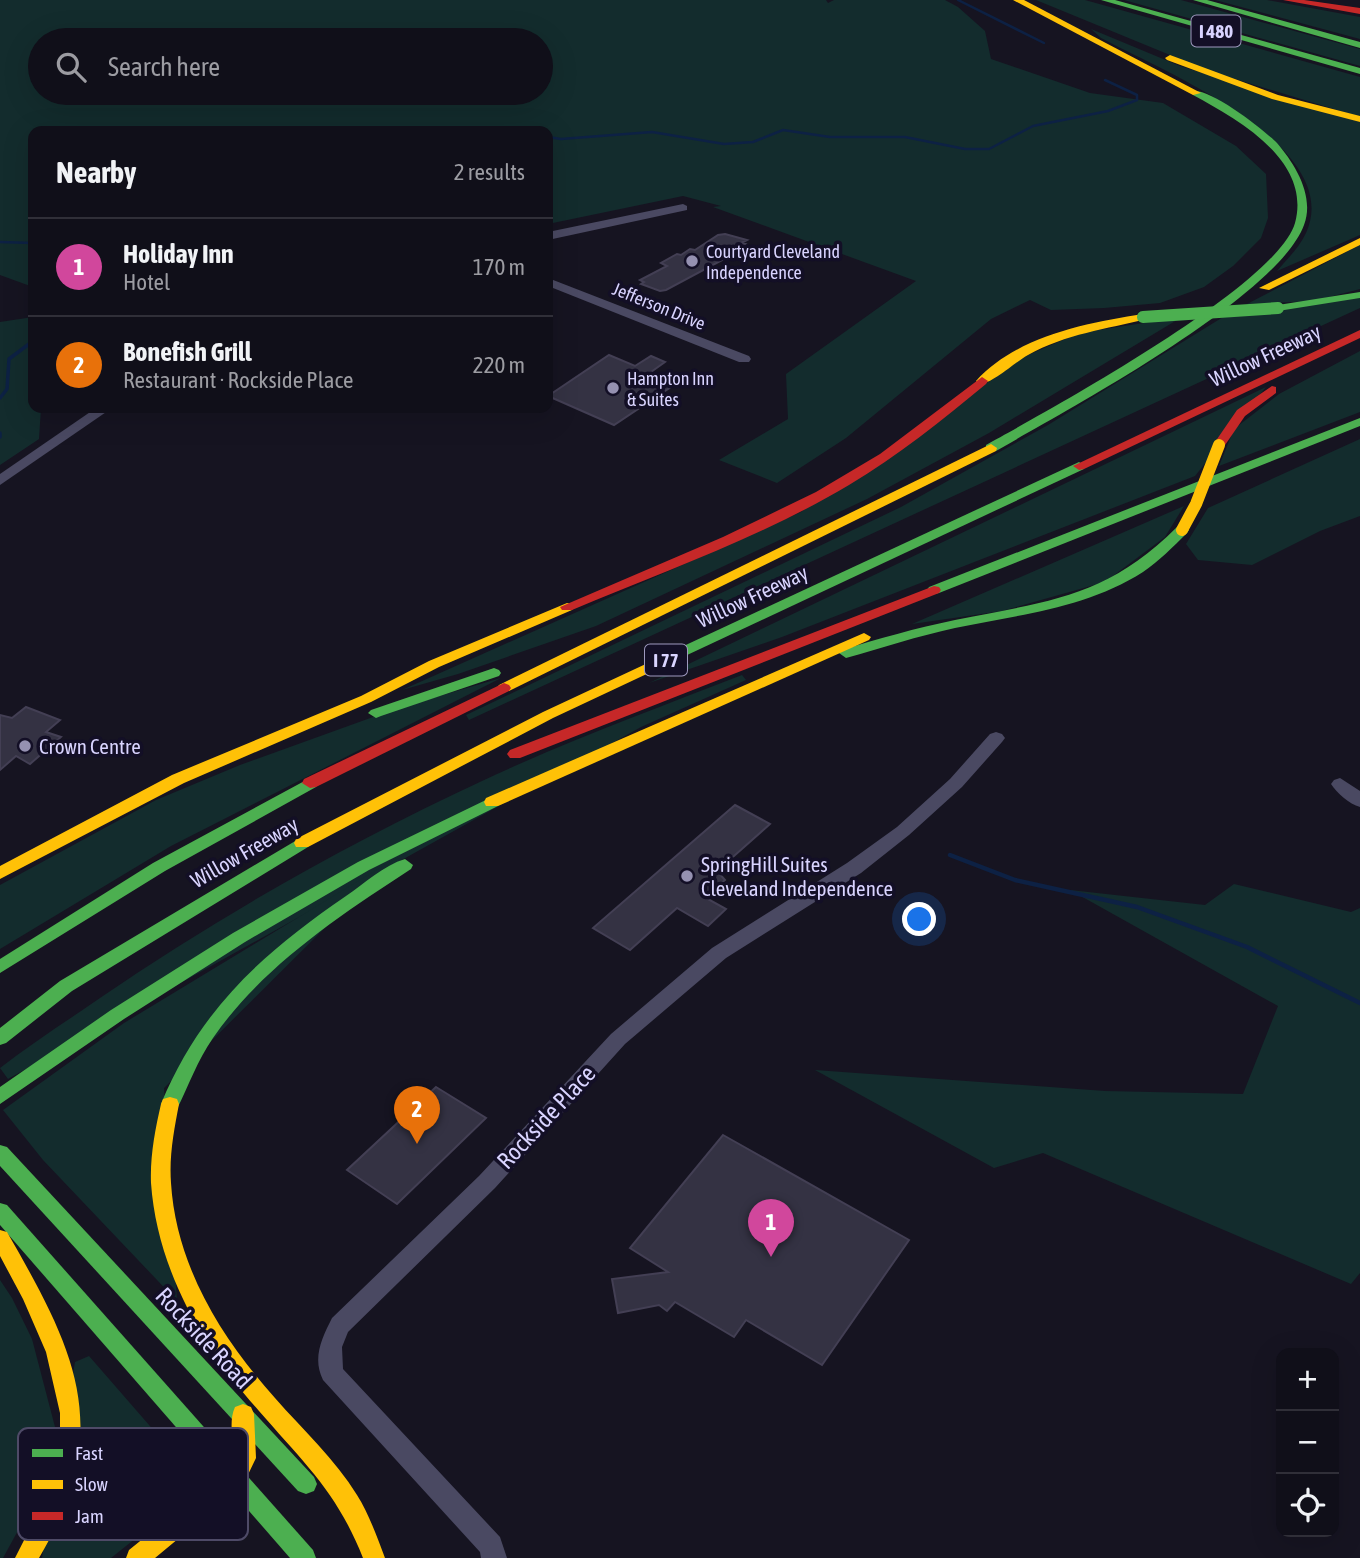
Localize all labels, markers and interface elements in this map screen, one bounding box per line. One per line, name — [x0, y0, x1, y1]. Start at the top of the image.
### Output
road number: I 480 — [1192, 16, 1240, 46]
search box — [28, 28, 553, 105]
icon: search — [52, 48, 90, 86]
text: Search here — [108, 52, 220, 82]
text: Nearby — [56, 155, 136, 189]
text: 2 results — [454, 159, 525, 185]
text: Holiday Inn — [123, 239, 234, 269]
place label: Courtyard Cleveland Independence — [706, 241, 840, 283]
marker: Courtyard Cleveland Independence — [684, 253, 700, 269]
text: 1 — [74, 254, 84, 280]
text: 170 m — [473, 254, 525, 280]
text: Hotel — [123, 269, 170, 295]
street label: Jefferson Drive — [610, 278, 708, 334]
street label: Willow Freeway — [1206, 319, 1325, 391]
text: Bonefish Grill — [123, 337, 252, 367]
text: 2 — [74, 352, 84, 378]
text: 220 m — [473, 352, 525, 378]
text: Restaurant · Rockside Place — [123, 367, 353, 393]
place label: Hampton Inn & Suites — [627, 368, 714, 410]
marker: Hampton Inn & Suites — [605, 380, 621, 396]
street label: Willow Freeway — [693, 560, 812, 632]
road number: I 77 — [645, 645, 687, 676]
place label: Crown Centre — [39, 734, 141, 758]
marker: Crown Centre — [17, 738, 33, 754]
street label: Willow Freeway — [186, 811, 302, 892]
place label: SpringHill Suites Cleveland Independence — [701, 852, 893, 900]
marker: SpringHill Suites Cleveland Independence — [679, 868, 695, 884]
your location — [902, 902, 936, 936]
street label: Rockside Place — [491, 1060, 601, 1174]
pin: 2 — [394, 1086, 440, 1144]
pin: 1 — [748, 1199, 794, 1257]
street label: Rockside Road — [150, 1282, 258, 1394]
map controls — [1276, 1348, 1339, 1537]
button: + — [1276, 1348, 1339, 1411]
button: − — [1276, 1411, 1339, 1474]
legend — [18, 1428, 248, 1540]
text: Fast — [75, 1442, 103, 1464]
text: Slow — [75, 1473, 109, 1495]
button: locate — [1276, 1474, 1339, 1537]
text: Jam — [75, 1505, 104, 1527]

